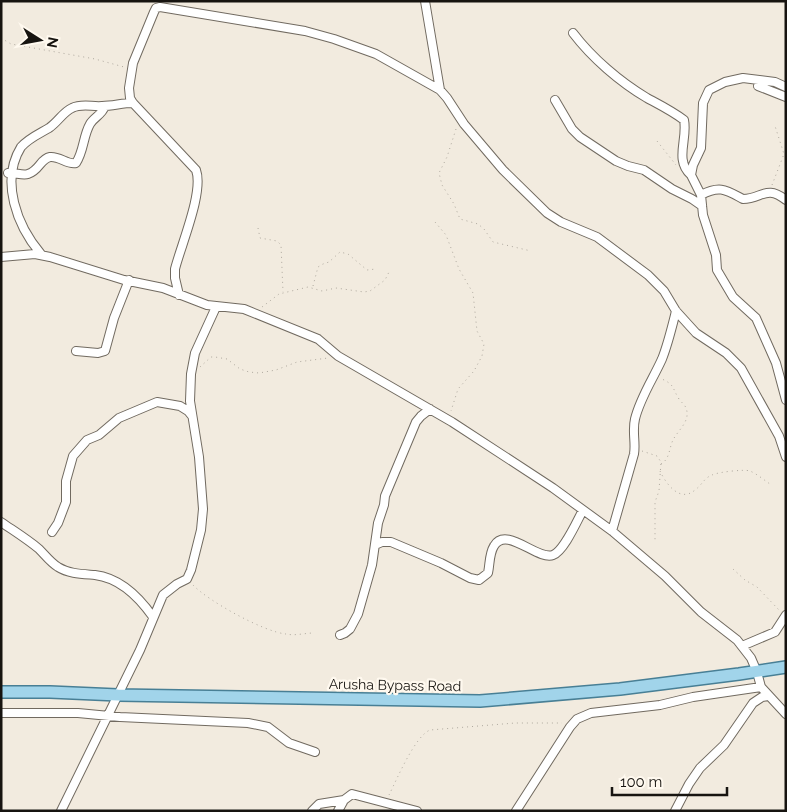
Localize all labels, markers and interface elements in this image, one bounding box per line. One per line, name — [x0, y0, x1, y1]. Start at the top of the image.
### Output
north arrow — [15, 15, 65, 65]
text: N — [44, 36, 62, 49]
street label: Arusha Bypass Road — [329, 676, 461, 694]
scale bar — [612, 764, 727, 796]
text: 100 m — [620, 773, 662, 791]

